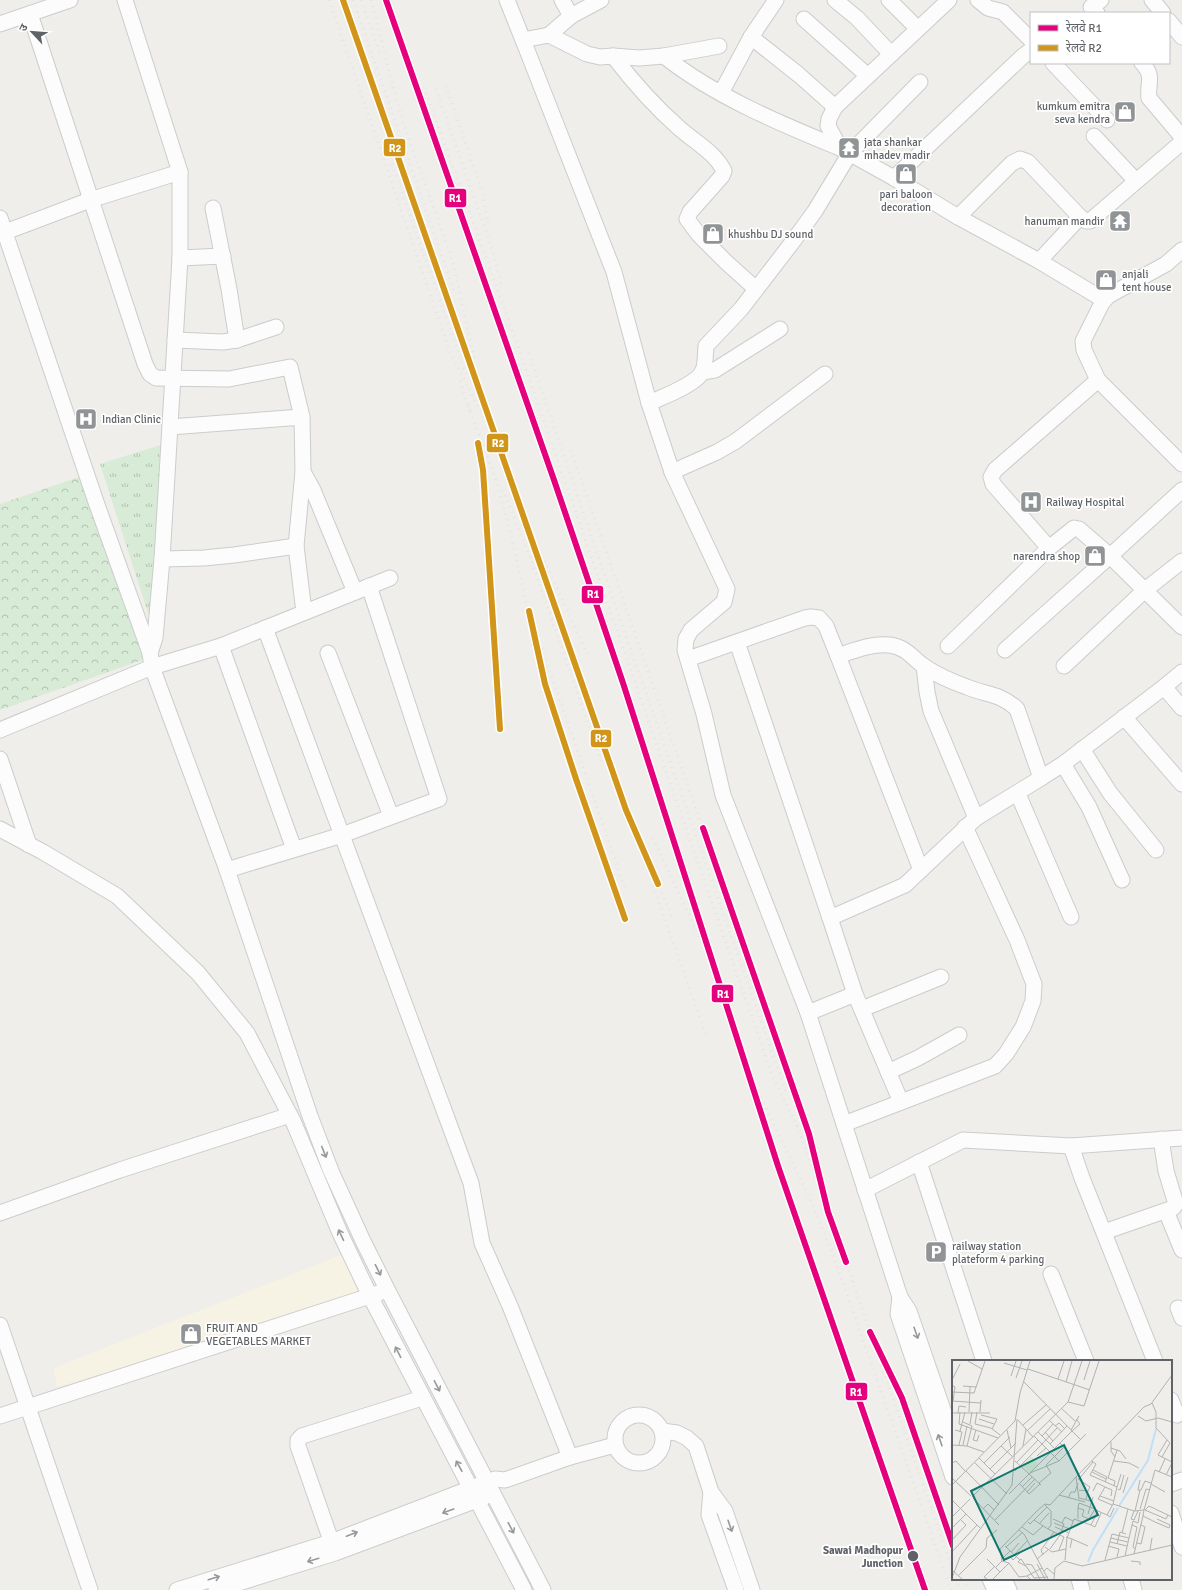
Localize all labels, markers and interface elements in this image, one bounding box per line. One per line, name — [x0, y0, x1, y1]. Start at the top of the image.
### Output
north arrow — [12, 12, 52, 52]
legend — [1030, 12, 1170, 64]
text: रेलवे R1 — [1066, 20, 1102, 36]
text: उ — [16, 22, 31, 34]
text: रेलवे R2 — [1066, 40, 1102, 56]
shop icon: kumkum emitra seva kendra — [1112, 99, 1138, 125]
place label: kumkum emitra seva kendra — [1037, 100, 1110, 126]
temple icon: jata shankar mhadev madir — [836, 135, 862, 161]
place label: jata shankar mhadev madir — [864, 136, 930, 162]
line badge: R2 — [383, 138, 406, 157]
text: R2 — [389, 142, 401, 155]
shop icon: pari baloon decoration — [893, 161, 919, 187]
line badge: R1 — [444, 188, 467, 208]
place label: pari baloon decoration — [880, 188, 933, 214]
text: R1 — [449, 192, 461, 205]
temple icon: hanuman mandir — [1107, 208, 1133, 234]
place label: hanuman mandir — [1024, 215, 1104, 228]
shop icon: khushbu DJ sound — [700, 221, 726, 247]
place label: khushbu DJ sound — [728, 228, 813, 241]
shop icon: anjali tent house — [1093, 267, 1119, 293]
place label: anjali tent house — [1122, 268, 1172, 294]
hospital icon: Indian Clinic — [73, 406, 99, 432]
place label: Indian Clinic — [102, 413, 161, 426]
line badge: R2 — [486, 433, 509, 453]
text: R2 — [492, 437, 504, 450]
hospital icon: Railway Hospital — [1018, 489, 1044, 515]
place label: Railway Hospital — [1046, 496, 1124, 509]
shop icon: narendra shop — [1082, 543, 1108, 569]
place label: narendra shop — [1013, 550, 1080, 563]
line badge: R1 — [581, 585, 604, 604]
text: R1 — [587, 588, 599, 601]
line badge: R2 — [590, 729, 612, 748]
text: R2 — [595, 732, 607, 745]
line badge: R1 — [711, 984, 734, 1003]
text: R1 — [717, 988, 729, 1001]
one-way arrow — [320, 1146, 328, 1158]
one-way arrow — [337, 1229, 344, 1241]
parking icon: railway station plateform 4 parking — [923, 1239, 949, 1265]
place label: railway station plateform 4 parking — [952, 1240, 1045, 1266]
one-way arrow — [374, 1264, 382, 1276]
shop icon: FRUIT AND VEGETABLES MARKET — [178, 1321, 204, 1347]
place label: FRUIT AND VEGETABLES MARKET — [206, 1322, 311, 1348]
one-way arrow — [913, 1326, 920, 1339]
one-way arrow — [394, 1346, 402, 1358]
inset map — [952, 1360, 1172, 1580]
one-way arrow — [434, 1380, 441, 1392]
line badge: R1 — [845, 1382, 868, 1401]
text: R1 — [850, 1386, 862, 1399]
one-way arrow — [936, 1434, 944, 1446]
one-way arrow — [455, 1461, 463, 1473]
one-way arrow — [443, 1508, 455, 1516]
one-way arrow — [727, 1519, 734, 1532]
one-way arrow — [508, 1521, 515, 1533]
one-way arrow — [345, 1530, 357, 1538]
place label: Sawai Madhopur Junction — [823, 1544, 904, 1570]
marker: Sawai Madhopur Junction — [906, 1549, 920, 1563]
one-way arrow — [306, 1557, 319, 1564]
one-way arrow — [208, 1574, 221, 1581]

